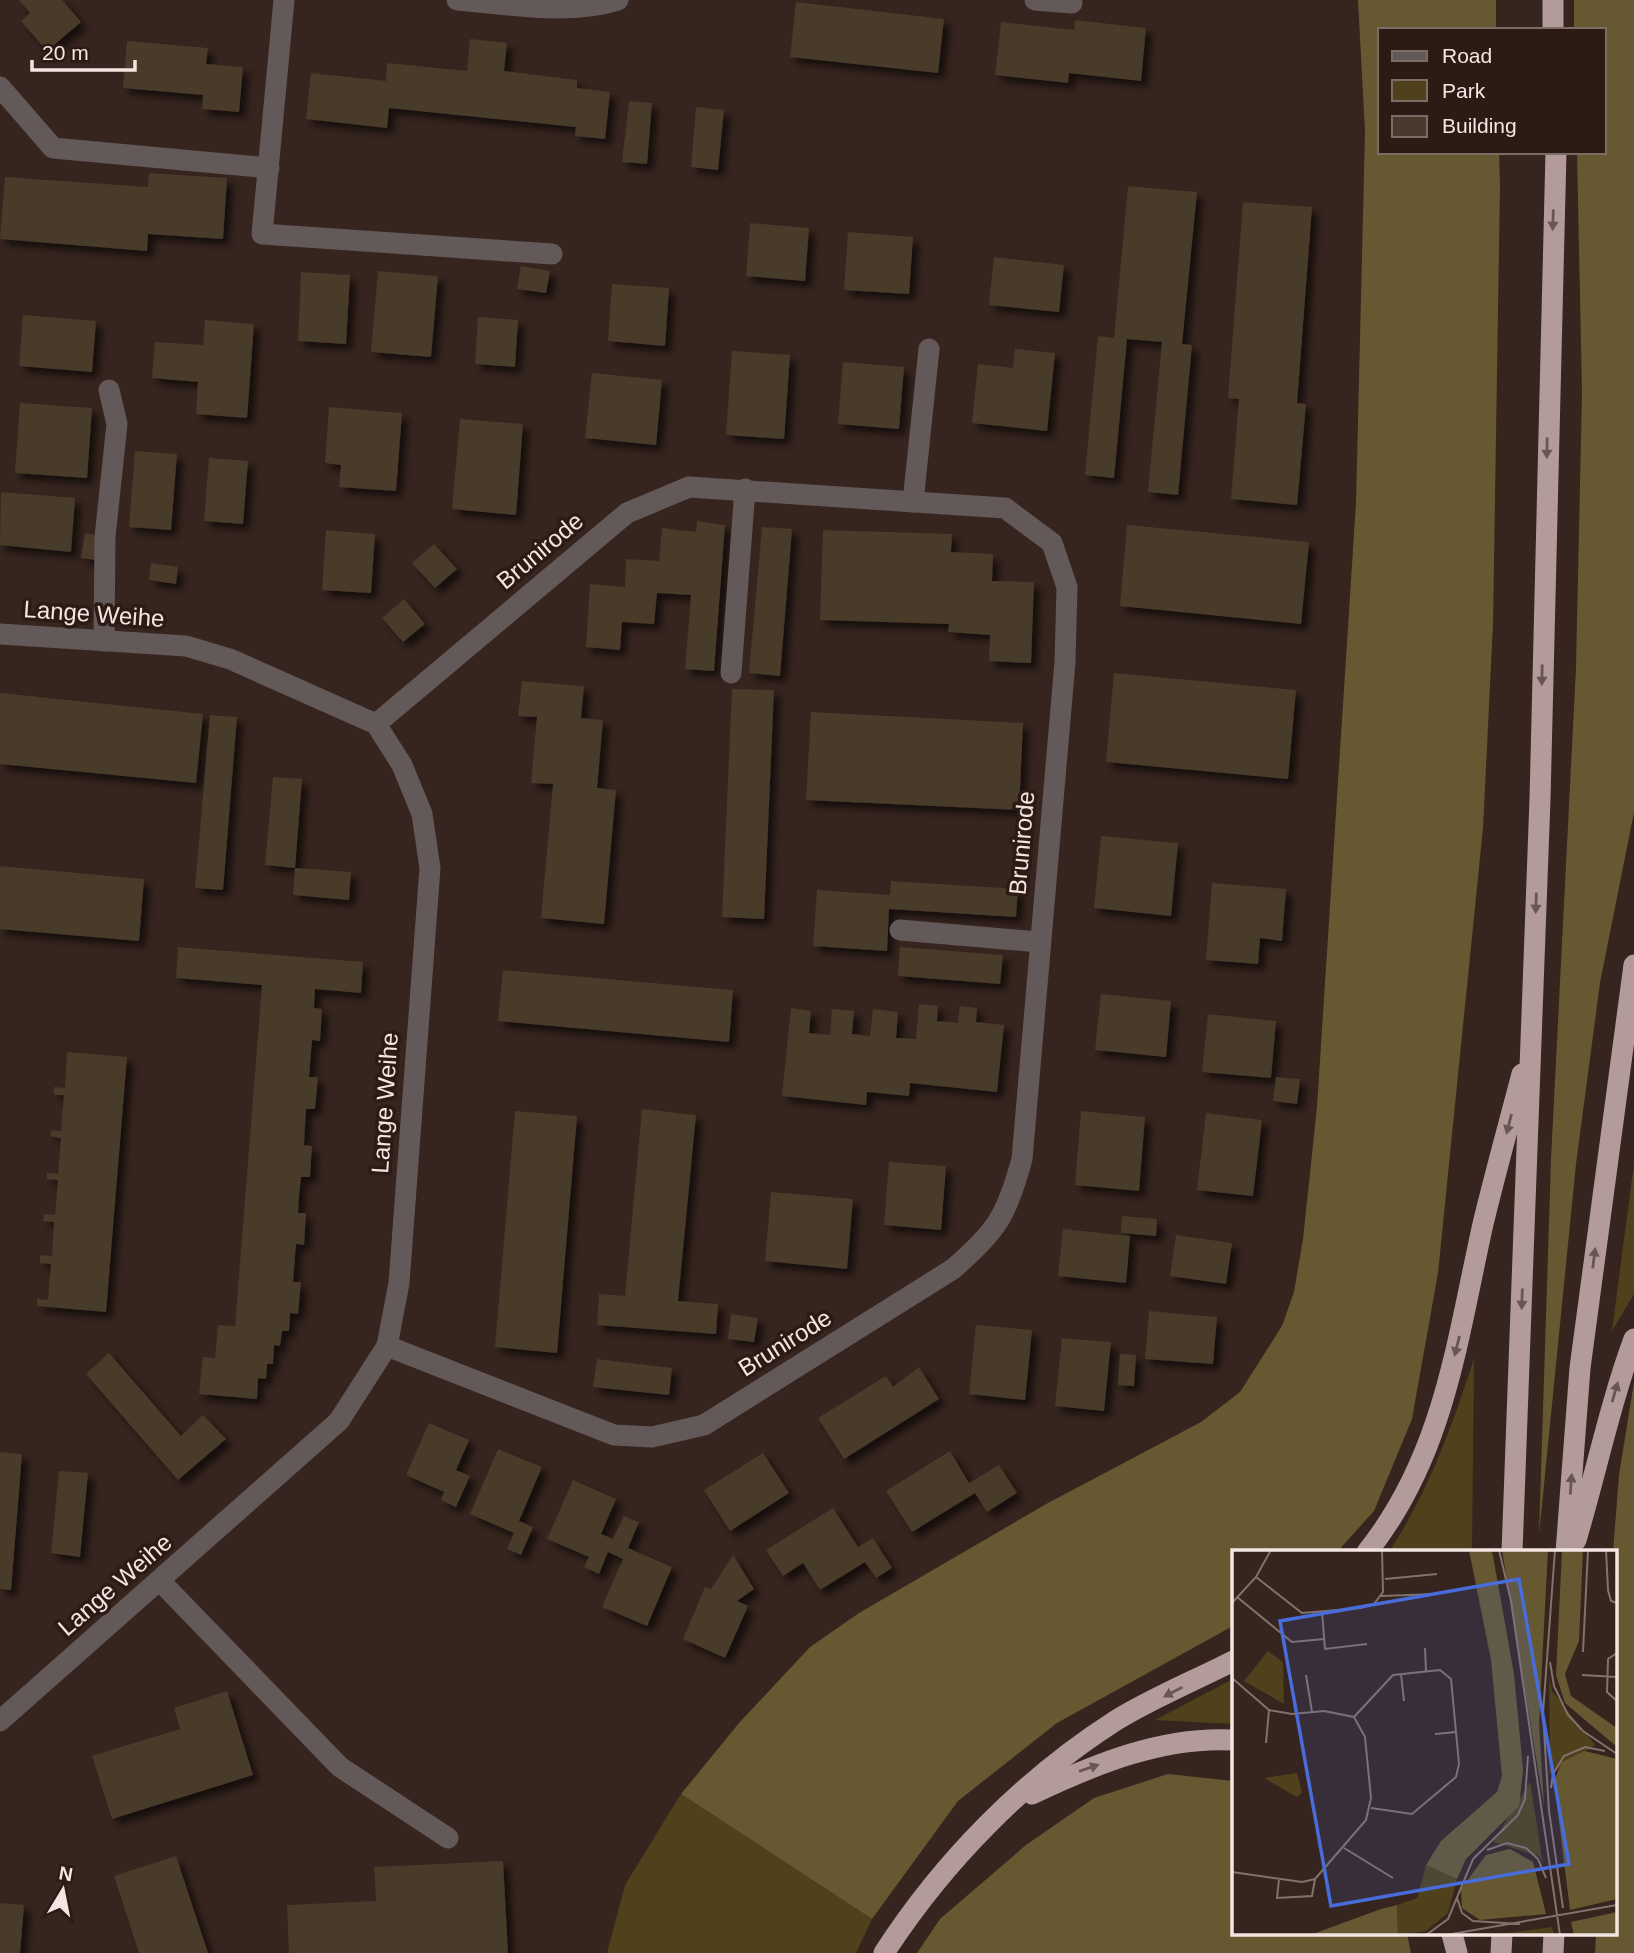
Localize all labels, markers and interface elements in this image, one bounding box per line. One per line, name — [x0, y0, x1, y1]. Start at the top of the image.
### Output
scale bar — [32, 28, 135, 72]
legend — [1378, 28, 1606, 154]
text: 20 m — [42, 41, 89, 64]
text: Road — [1442, 44, 1492, 67]
text: Park — [1442, 79, 1486, 102]
text: Building — [1442, 114, 1517, 137]
one-way arrow — [1548, 210, 1559, 232]
one-way arrow — [1541, 437, 1553, 459]
street label: Brunirode — [491, 507, 588, 594]
street label: Lange Weihe — [23, 595, 165, 632]
one-way arrow — [1537, 665, 1548, 687]
street label: Brunirode — [1004, 790, 1039, 896]
one-way arrow — [1531, 892, 1542, 914]
street label: Lange Weihe — [366, 1032, 403, 1174]
one-way arrow — [1503, 1113, 1514, 1135]
one-way arrow — [1589, 1247, 1600, 1269]
one-way arrow — [1516, 1288, 1527, 1310]
street label: Brunirode — [733, 1304, 836, 1382]
one-way arrow — [1451, 1335, 1462, 1357]
one-way arrow — [1611, 1381, 1621, 1402]
one-way arrow — [1566, 1473, 1577, 1495]
street label: Lange Weihe — [53, 1528, 177, 1641]
inset map — [1232, 1550, 1616, 1936]
one-way arrow — [1162, 1685, 1182, 1697]
one-way arrow — [1079, 1762, 1100, 1773]
north arrow — [28, 1855, 98, 1925]
text: N — [57, 1862, 74, 1885]

